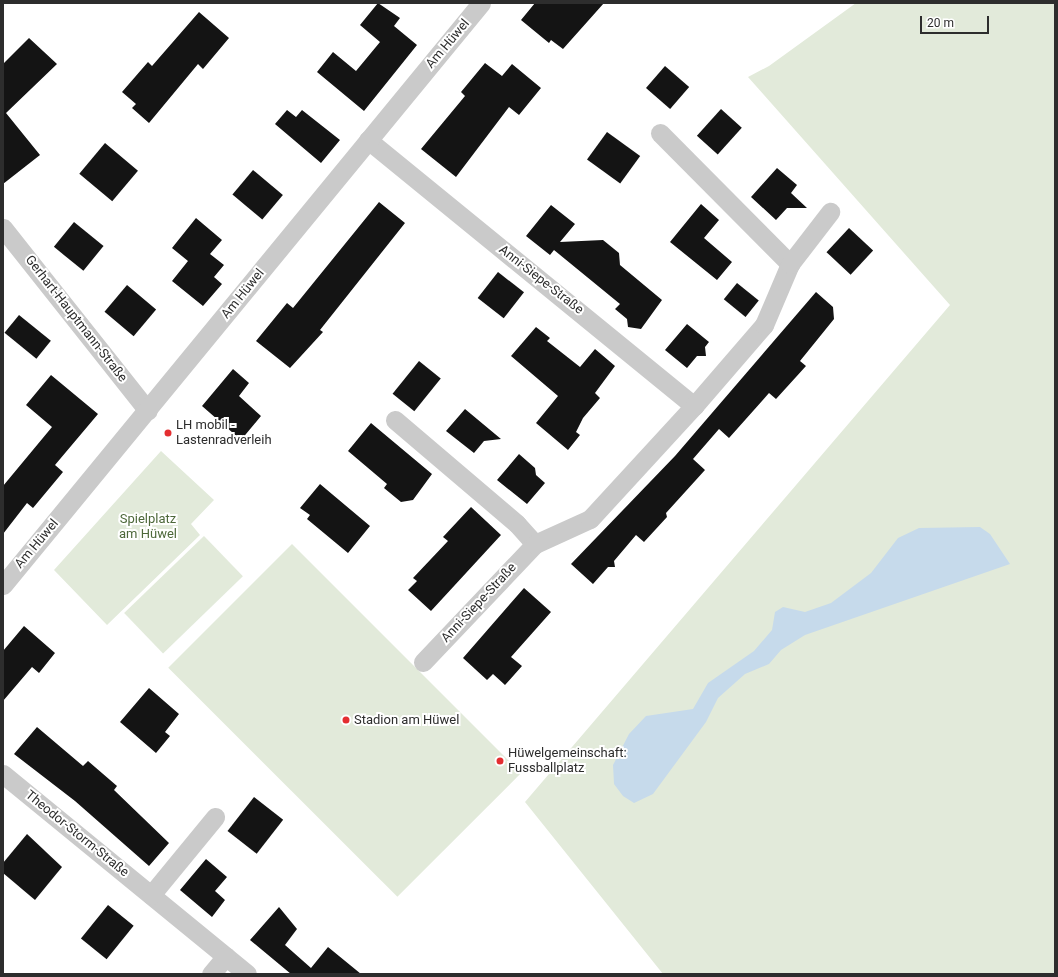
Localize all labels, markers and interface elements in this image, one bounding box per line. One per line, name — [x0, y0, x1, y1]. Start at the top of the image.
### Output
scale bar — [922, 8, 991, 34]
street label: Am Hüwel — [423, 16, 473, 72]
text: 20 m — [927, 16, 954, 30]
street label: Anni-Siepe-Straße — [496, 242, 586, 318]
street label: Gerhart-Hauptmann-Straße — [22, 253, 130, 385]
street label: Am Hüwel — [218, 266, 268, 322]
place label: LH mobil - Lastenradverleih — [176, 418, 272, 449]
marker: LH mobil - Lastenradverleih — [163, 428, 173, 438]
park label: Spielplatz am Hüwel — [119, 512, 177, 543]
street label: Am Hüwel — [12, 516, 62, 572]
street label: Anni-Siepe-Straße — [438, 560, 520, 646]
place label: Stadion am Hüwel — [354, 712, 459, 728]
marker: Stadion am Hüwel — [341, 715, 351, 725]
place label: Hüwelgemeinschaft: Fussballplatz — [508, 746, 627, 777]
marker: Hüwelgemeinschaft: Fussballplatz — [495, 756, 505, 766]
street label: Theodor-Storm-Straße — [22, 788, 132, 880]

